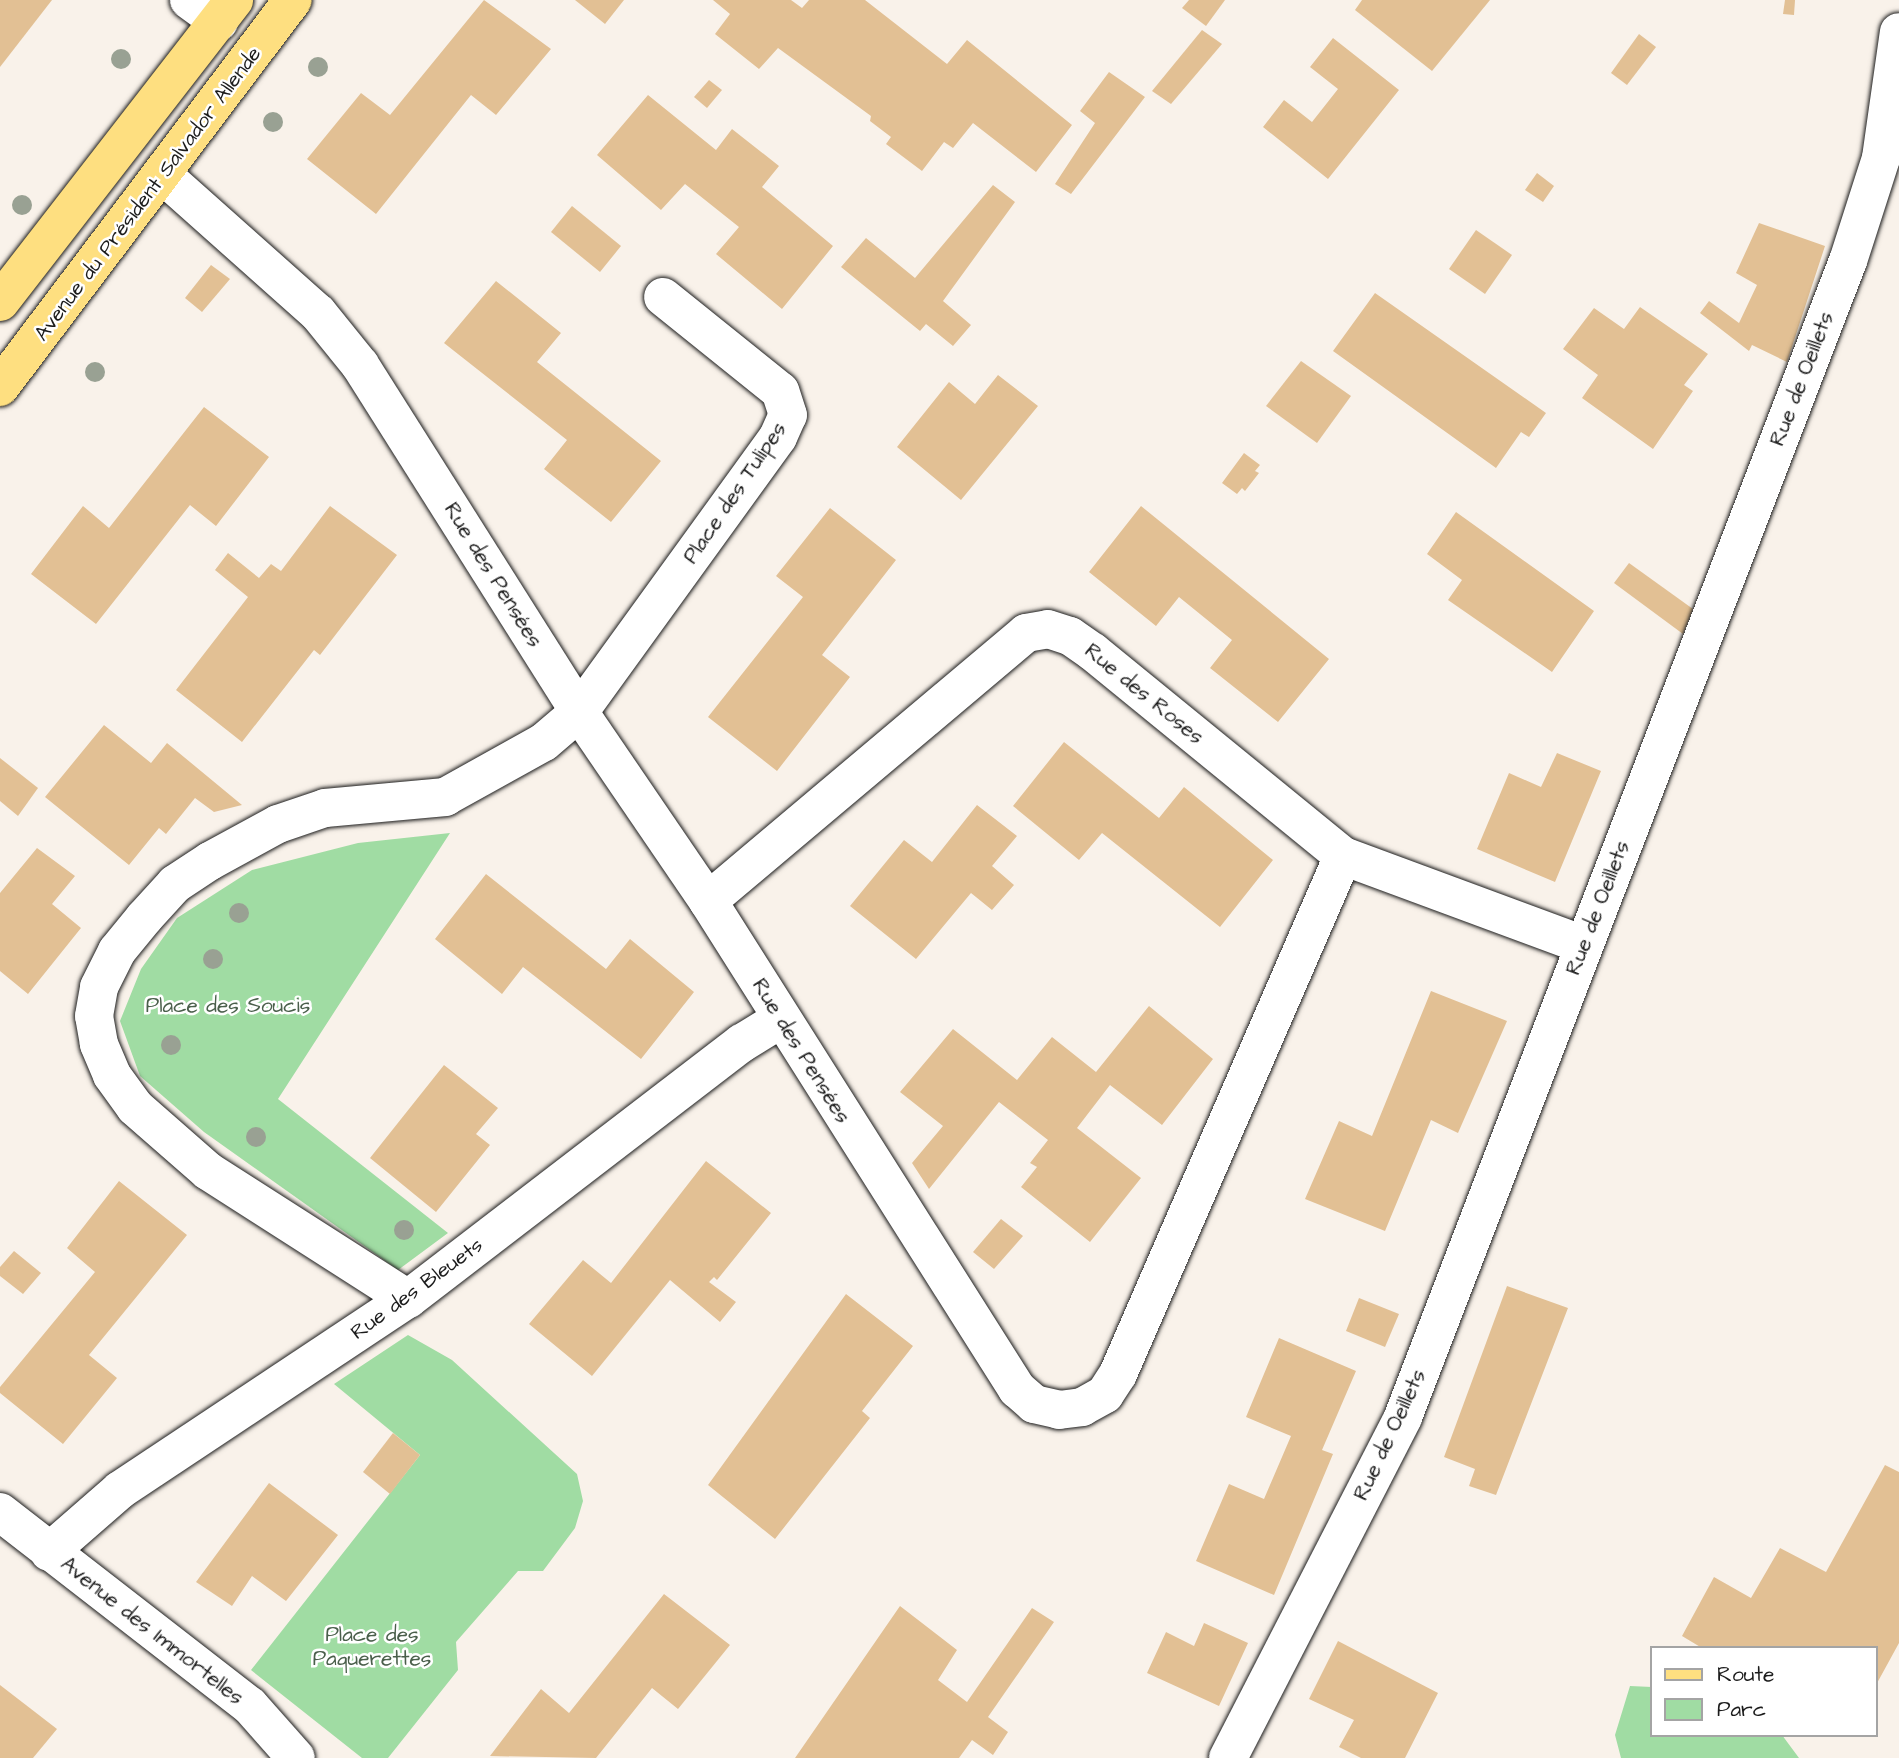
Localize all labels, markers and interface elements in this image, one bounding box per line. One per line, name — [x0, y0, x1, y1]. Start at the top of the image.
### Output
street label: Avenue du Président Salvador Allende — [29, 42, 267, 346]
street label: Rue de Oeillets — [1765, 308, 1839, 450]
street label: Place des Tulipes — [678, 417, 792, 569]
street label: Rue des Pensées — [438, 498, 548, 652]
street label: Rue des Roses — [1079, 638, 1209, 750]
street label: Rue de Oeillets — [1561, 837, 1635, 979]
street label: Rue des Pensées — [746, 974, 856, 1128]
park label: Place des Soucis — [146, 993, 310, 1019]
street label: Rue des Bleuets — [346, 1233, 488, 1345]
street label: Rue de Oeillets — [1349, 1366, 1431, 1504]
street label: Avenue des Immortelles — [55, 1552, 249, 1710]
park label: Place des Paquerettes — [313, 1622, 431, 1672]
legend — [1650, 1646, 1878, 1737]
text: Route — [1717, 1660, 1774, 1689]
text: Parc — [1717, 1695, 1766, 1724]

